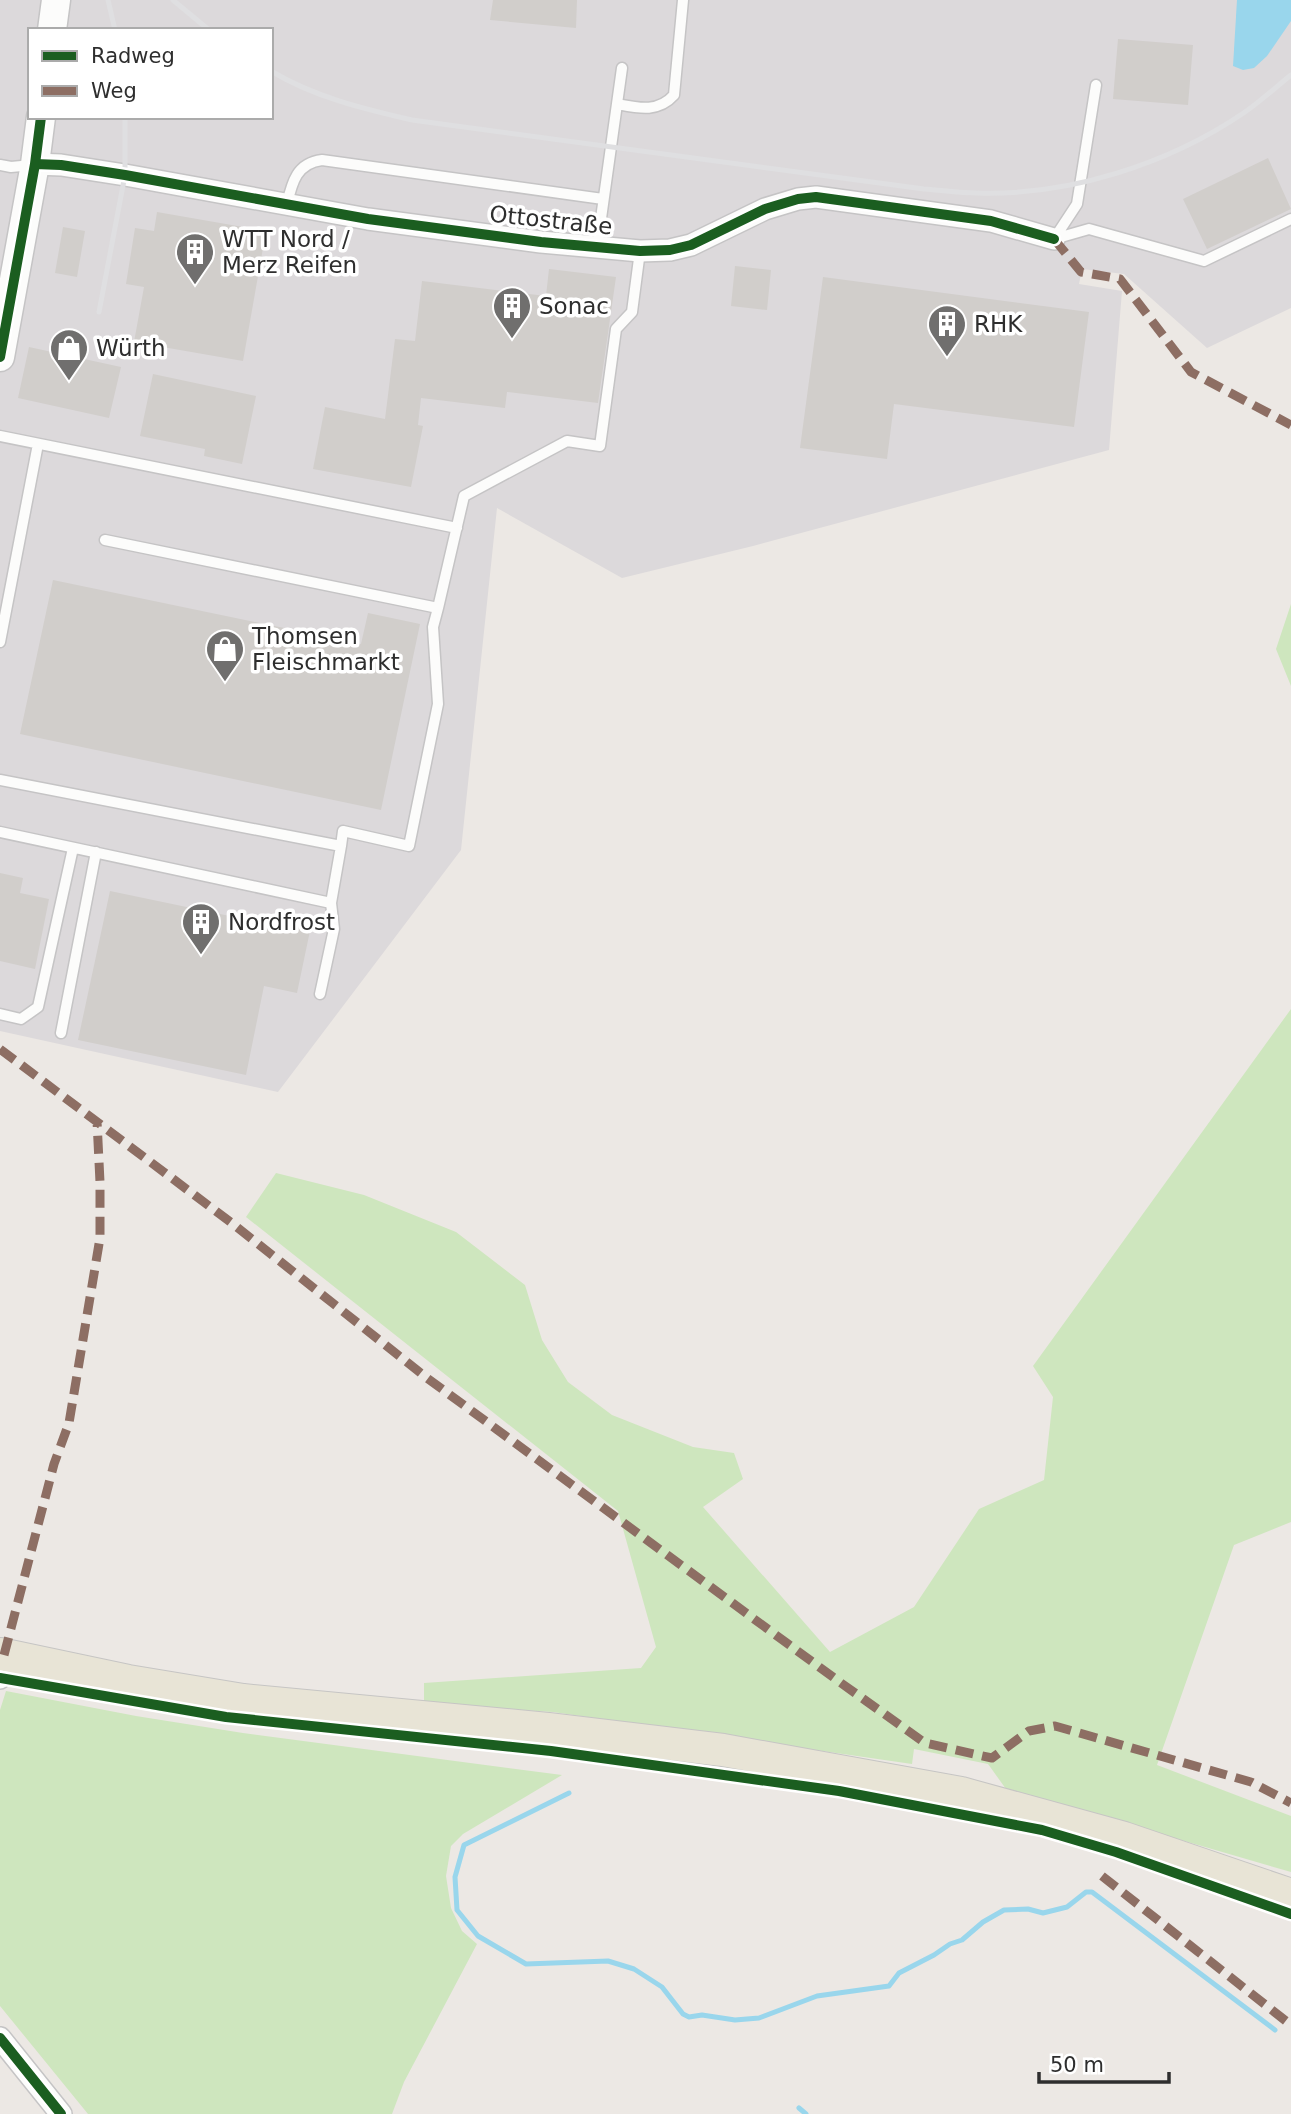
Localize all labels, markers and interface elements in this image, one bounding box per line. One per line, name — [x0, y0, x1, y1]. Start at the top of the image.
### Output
legend — [28, 28, 273, 119]
text: Radweg — [91, 44, 175, 68]
text: Weg — [91, 79, 137, 103]
street label: Ottostraße — [488, 201, 614, 239]
place label: WTT Nord / Merz Reifen — [222, 226, 357, 278]
building icon: WTT Nord / Merz Reifen — [174, 231, 216, 286]
building icon: Sonac — [491, 285, 533, 340]
place label: Sonac — [539, 293, 609, 319]
building icon: RHK — [926, 303, 968, 358]
place label: RHK — [974, 311, 1023, 337]
shop icon: Würth — [48, 327, 90, 382]
place label: Würth — [96, 335, 166, 361]
place label: Thomsen Fleischmarkt — [251, 623, 400, 675]
shop icon: Thomsen Fleischmarkt — [204, 628, 246, 683]
building icon: Nordfrost — [180, 901, 222, 956]
place label: Nordfrost — [228, 909, 335, 935]
scale bar — [1039, 2040, 1168, 2084]
text: 50 m — [1050, 2053, 1104, 2077]

